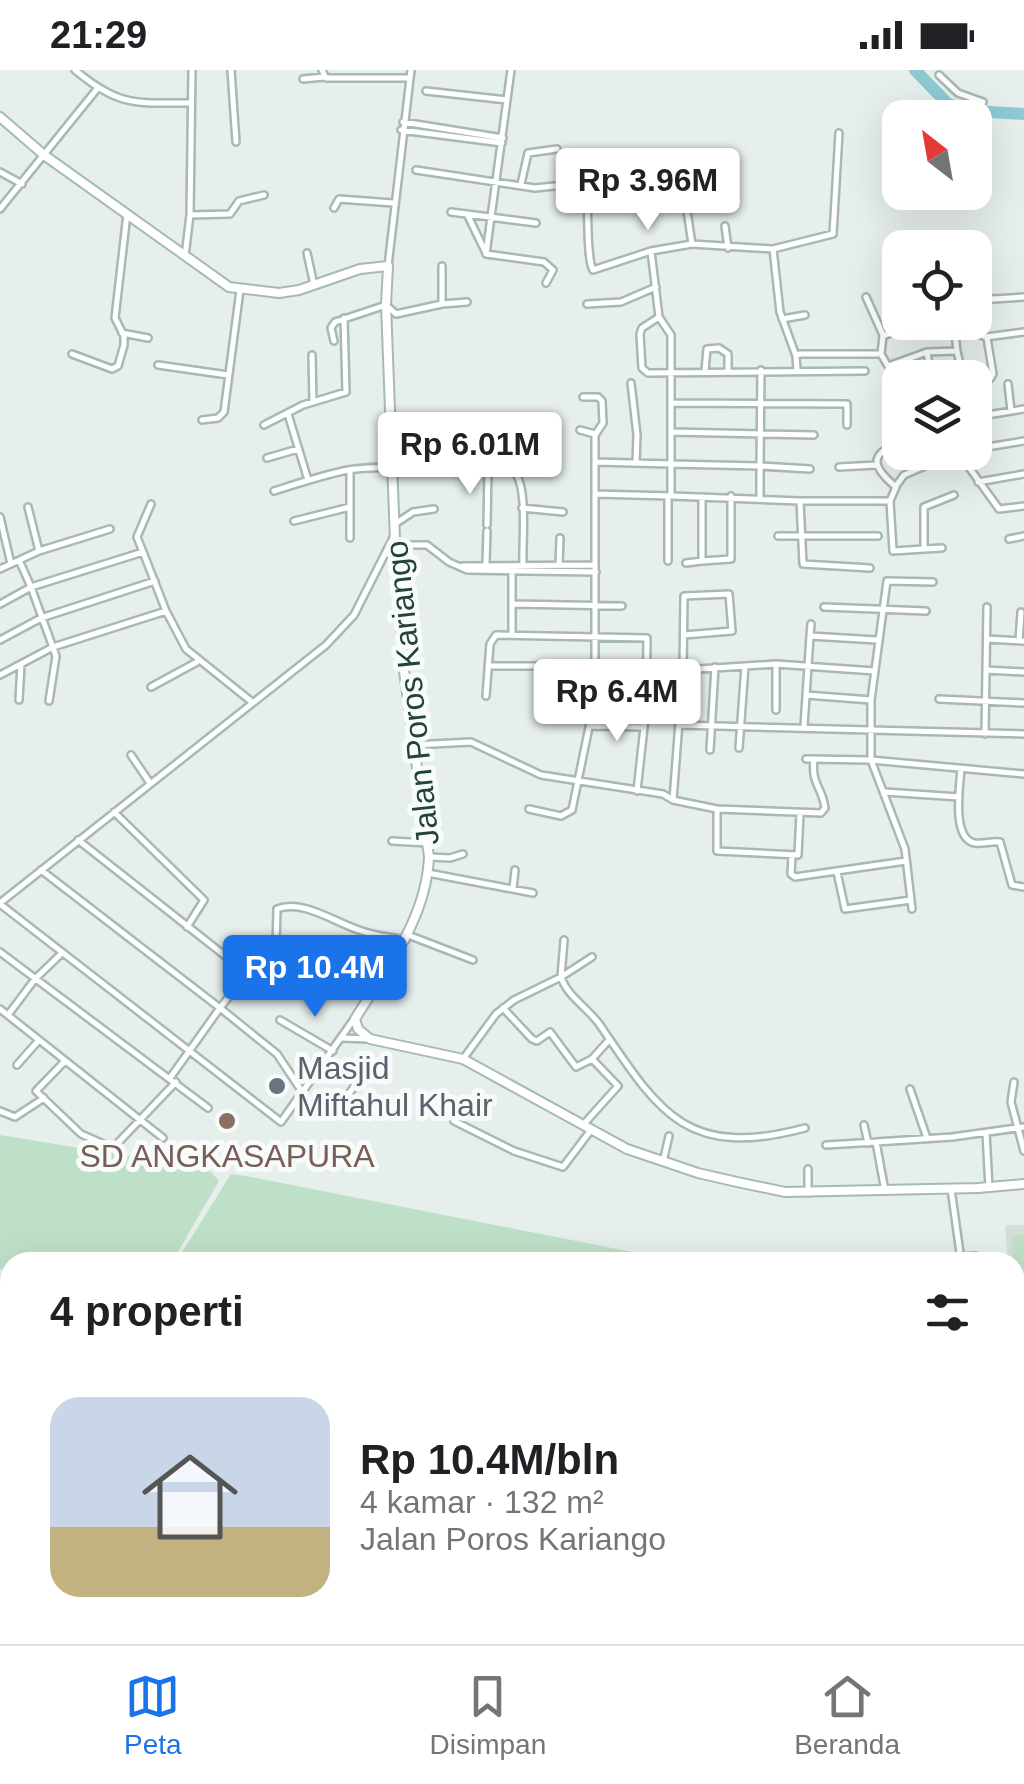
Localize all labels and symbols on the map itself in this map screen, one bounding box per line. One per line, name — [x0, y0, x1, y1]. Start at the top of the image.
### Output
north arrow — [882, 100, 992, 210]
pin: Rp 3.96M — [545, 148, 751, 233]
pin: Rp 6.01M — [367, 412, 573, 497]
street label: Jalan Poros Kariango — [378, 539, 446, 847]
pin: Rp 6.4M — [525, 659, 709, 744]
pin: Rp 10.4M — [212, 935, 418, 1020]
place label: Masjid Miftahul Khair — [297, 1050, 493, 1123]
marker: Masjid Miftahul Khair — [266, 1075, 288, 1097]
marker: SD ANGKASAPURA — [216, 1110, 238, 1132]
place label: SD ANGKASAPURA — [79, 1138, 375, 1174]

